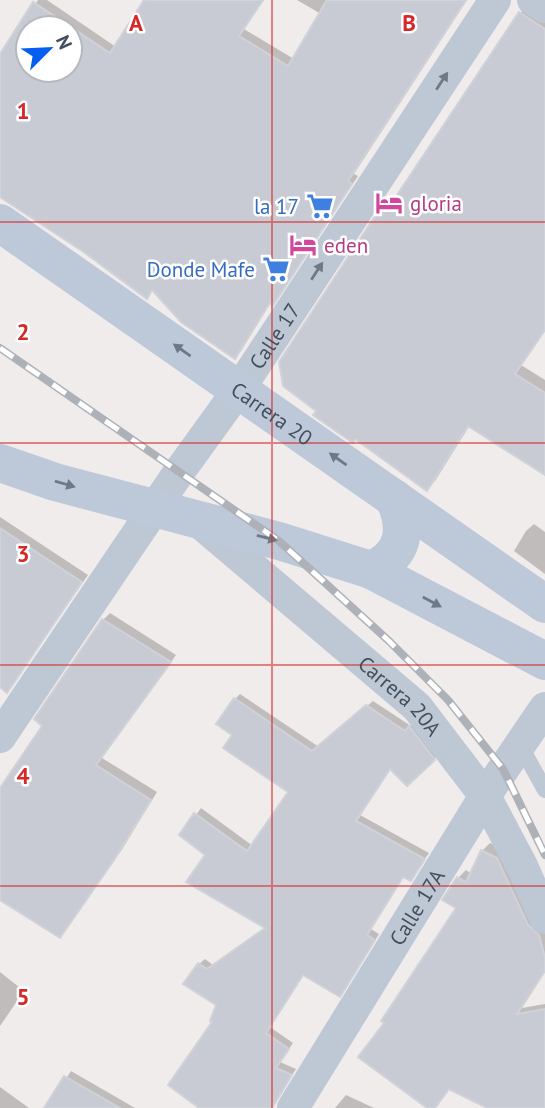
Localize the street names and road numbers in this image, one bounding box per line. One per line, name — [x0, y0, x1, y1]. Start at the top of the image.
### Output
street label: Calle 17 — [243, 298, 306, 374]
street label: Carrera 20 — [226, 375, 318, 451]
street label: Carrera 20A — [353, 650, 448, 742]
street label: Calle 17A — [383, 863, 451, 950]

